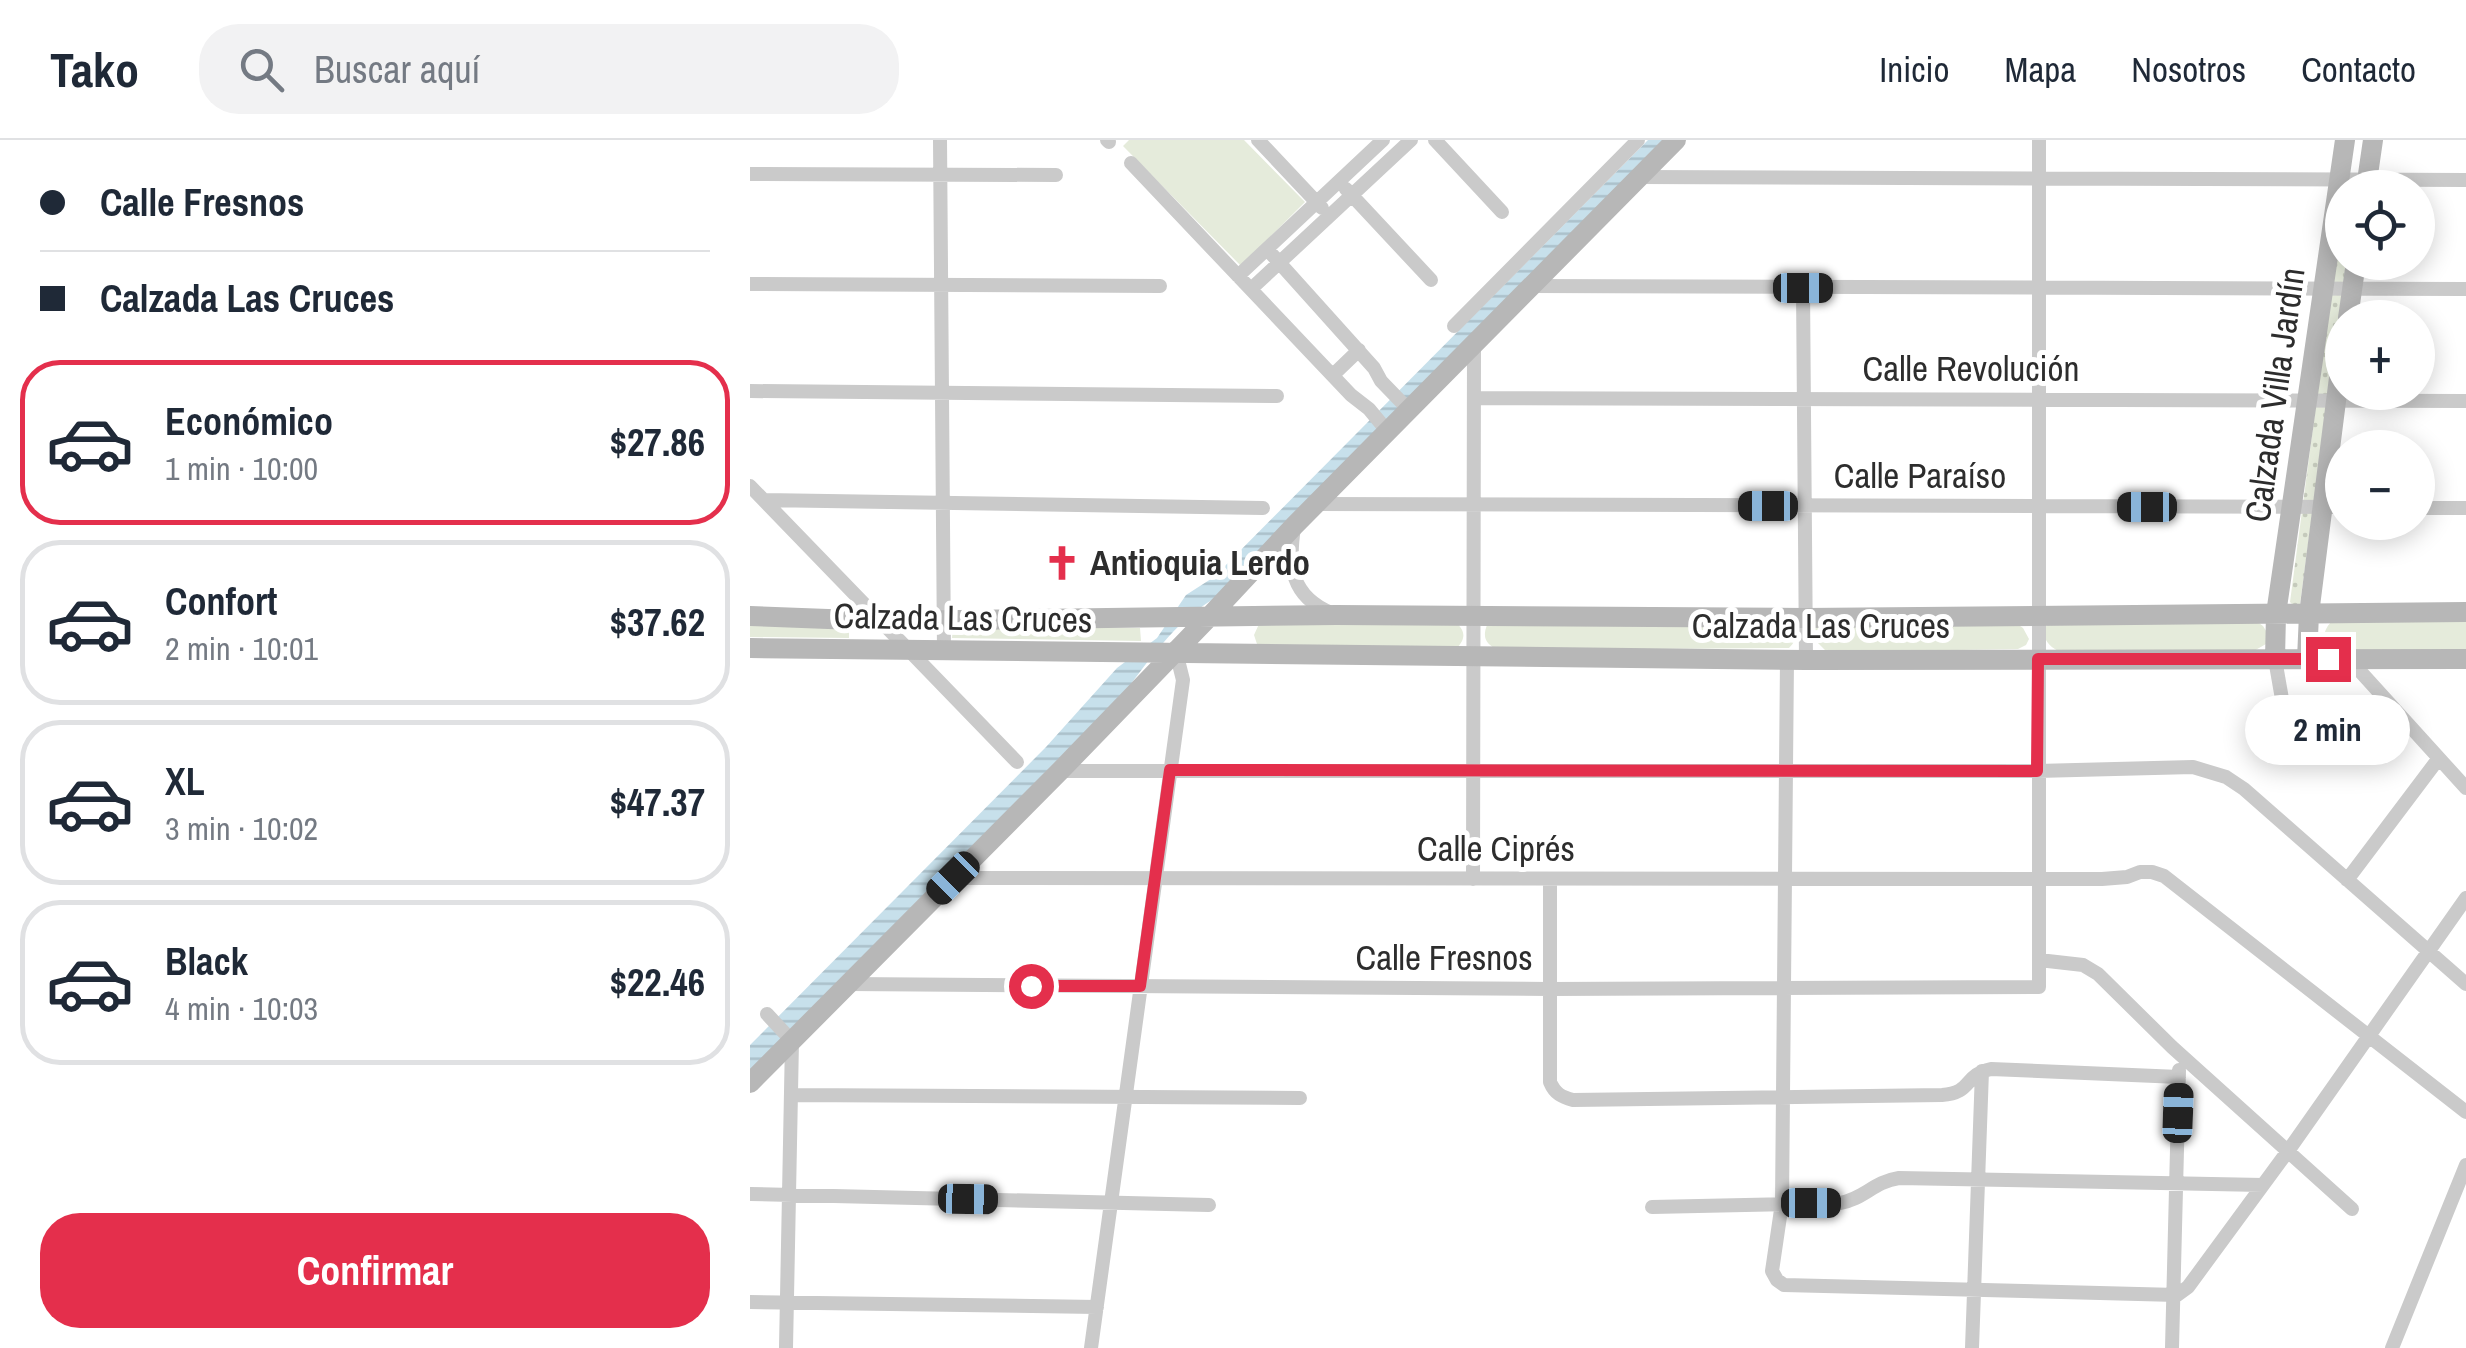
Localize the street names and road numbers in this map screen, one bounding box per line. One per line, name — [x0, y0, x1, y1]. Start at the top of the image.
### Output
street label: Calzada Villa Jardín — [2233, 265, 2316, 525]
street label: Calle Revolución — [1863, 345, 2079, 392]
street label: Calle Paraíso — [1834, 452, 2006, 499]
street label: Calzada Las Cruces — [833, 592, 1093, 643]
street label: Calzada Las Cruces — [1692, 602, 1950, 649]
street label: Calle Ciprés — [1417, 825, 1575, 872]
street label: Calle Fresnos — [1355, 934, 1533, 981]

